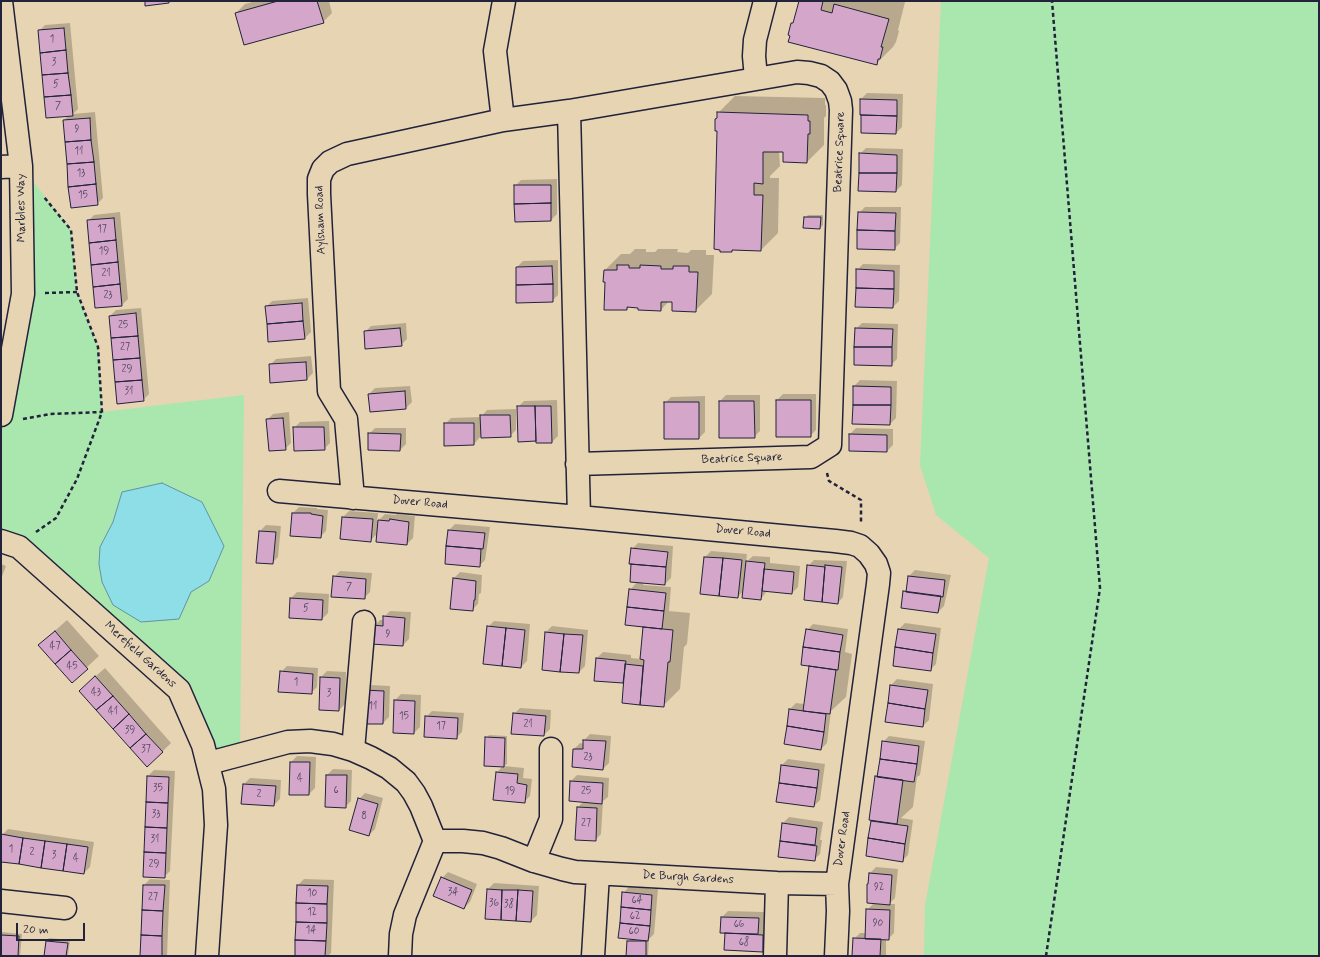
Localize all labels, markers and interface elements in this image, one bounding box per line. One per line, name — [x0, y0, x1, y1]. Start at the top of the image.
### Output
house number: 1 — [50, 34, 54, 46]
house number: 3 — [52, 57, 56, 69]
house number: 5 — [53, 79, 59, 91]
house number: 7 — [55, 101, 61, 113]
street label: Beatrice Square — [831, 111, 849, 193]
house number: 9 — [75, 124, 79, 136]
house number: 11 — [75, 146, 83, 158]
house number: 13 — [77, 168, 85, 180]
street label: Marbles Way — [14, 174, 30, 242]
street label: Aylsham Road — [313, 185, 329, 255]
house number: 15 — [78, 190, 88, 202]
house number: 17 — [97, 224, 107, 236]
house number: 19 — [99, 246, 109, 258]
house number: 21 — [101, 268, 111, 280]
house number: 23 — [103, 290, 113, 302]
house number: 25 — [118, 320, 128, 332]
house number: 27 — [120, 342, 130, 354]
house number: 29 — [122, 364, 132, 376]
house number: 31 — [125, 386, 133, 398]
street label: Beatrice Square — [701, 450, 783, 468]
street label: Dover Road — [392, 493, 448, 513]
street label: Dover Road — [715, 522, 771, 542]
house number: 7 — [346, 582, 352, 594]
house number: 5 — [303, 603, 309, 615]
street label: Merefield Gardens — [101, 619, 179, 691]
house number: 9 — [386, 629, 390, 641]
house number: 47 — [50, 641, 60, 653]
house number: 45 — [66, 661, 78, 673]
house number: 1 — [294, 677, 298, 689]
house number: 43 — [91, 687, 101, 699]
house number: 3 — [327, 688, 331, 700]
house number: 11 — [369, 701, 377, 713]
house number: 41 — [108, 706, 118, 718]
house number: 15 — [399, 711, 409, 723]
house number: 21 — [523, 719, 533, 731]
house number: 17 — [436, 721, 446, 733]
house number: 39 — [125, 725, 135, 737]
house number: 37 — [141, 744, 151, 756]
house number: 23 — [583, 752, 593, 764]
house number: 4 — [297, 773, 303, 785]
house number: 35 — [153, 783, 163, 795]
house number: 6 — [333, 785, 339, 797]
house number: 19 — [505, 786, 515, 798]
house number: 25 — [581, 786, 591, 798]
house number: 2 — [257, 789, 261, 801]
house number: 33 — [152, 809, 160, 821]
street label: Dover Road — [832, 810, 854, 868]
house number: 8 — [361, 811, 367, 823]
house number: 27 — [581, 818, 591, 830]
house number: 31 — [151, 834, 159, 846]
house number: 1 — [9, 844, 13, 856]
house number: 2 — [30, 847, 34, 859]
house number: 3 — [52, 850, 56, 862]
house number: 4 — [73, 853, 79, 865]
house number: 29 — [149, 859, 159, 871]
street label: De Burgh Gardens — [642, 868, 734, 888]
house number: 92 — [874, 882, 884, 894]
house number: 34 — [448, 887, 458, 899]
house number: 10 — [307, 888, 317, 900]
house number: 27 — [148, 892, 158, 904]
house number: 64 — [631, 895, 643, 907]
house number: 36 — [489, 898, 499, 910]
house number: 38 — [504, 899, 514, 911]
house number: 12 — [307, 907, 317, 919]
house number: 62 — [630, 911, 640, 923]
scale bar — [18, 915, 87, 941]
house number: 90 — [873, 918, 883, 930]
house number: 66 — [734, 919, 744, 931]
text: 20 m — [23, 922, 49, 938]
house number: 14 — [306, 925, 316, 937]
house number: 60 — [629, 926, 639, 938]
house number: 68 — [739, 937, 749, 949]

